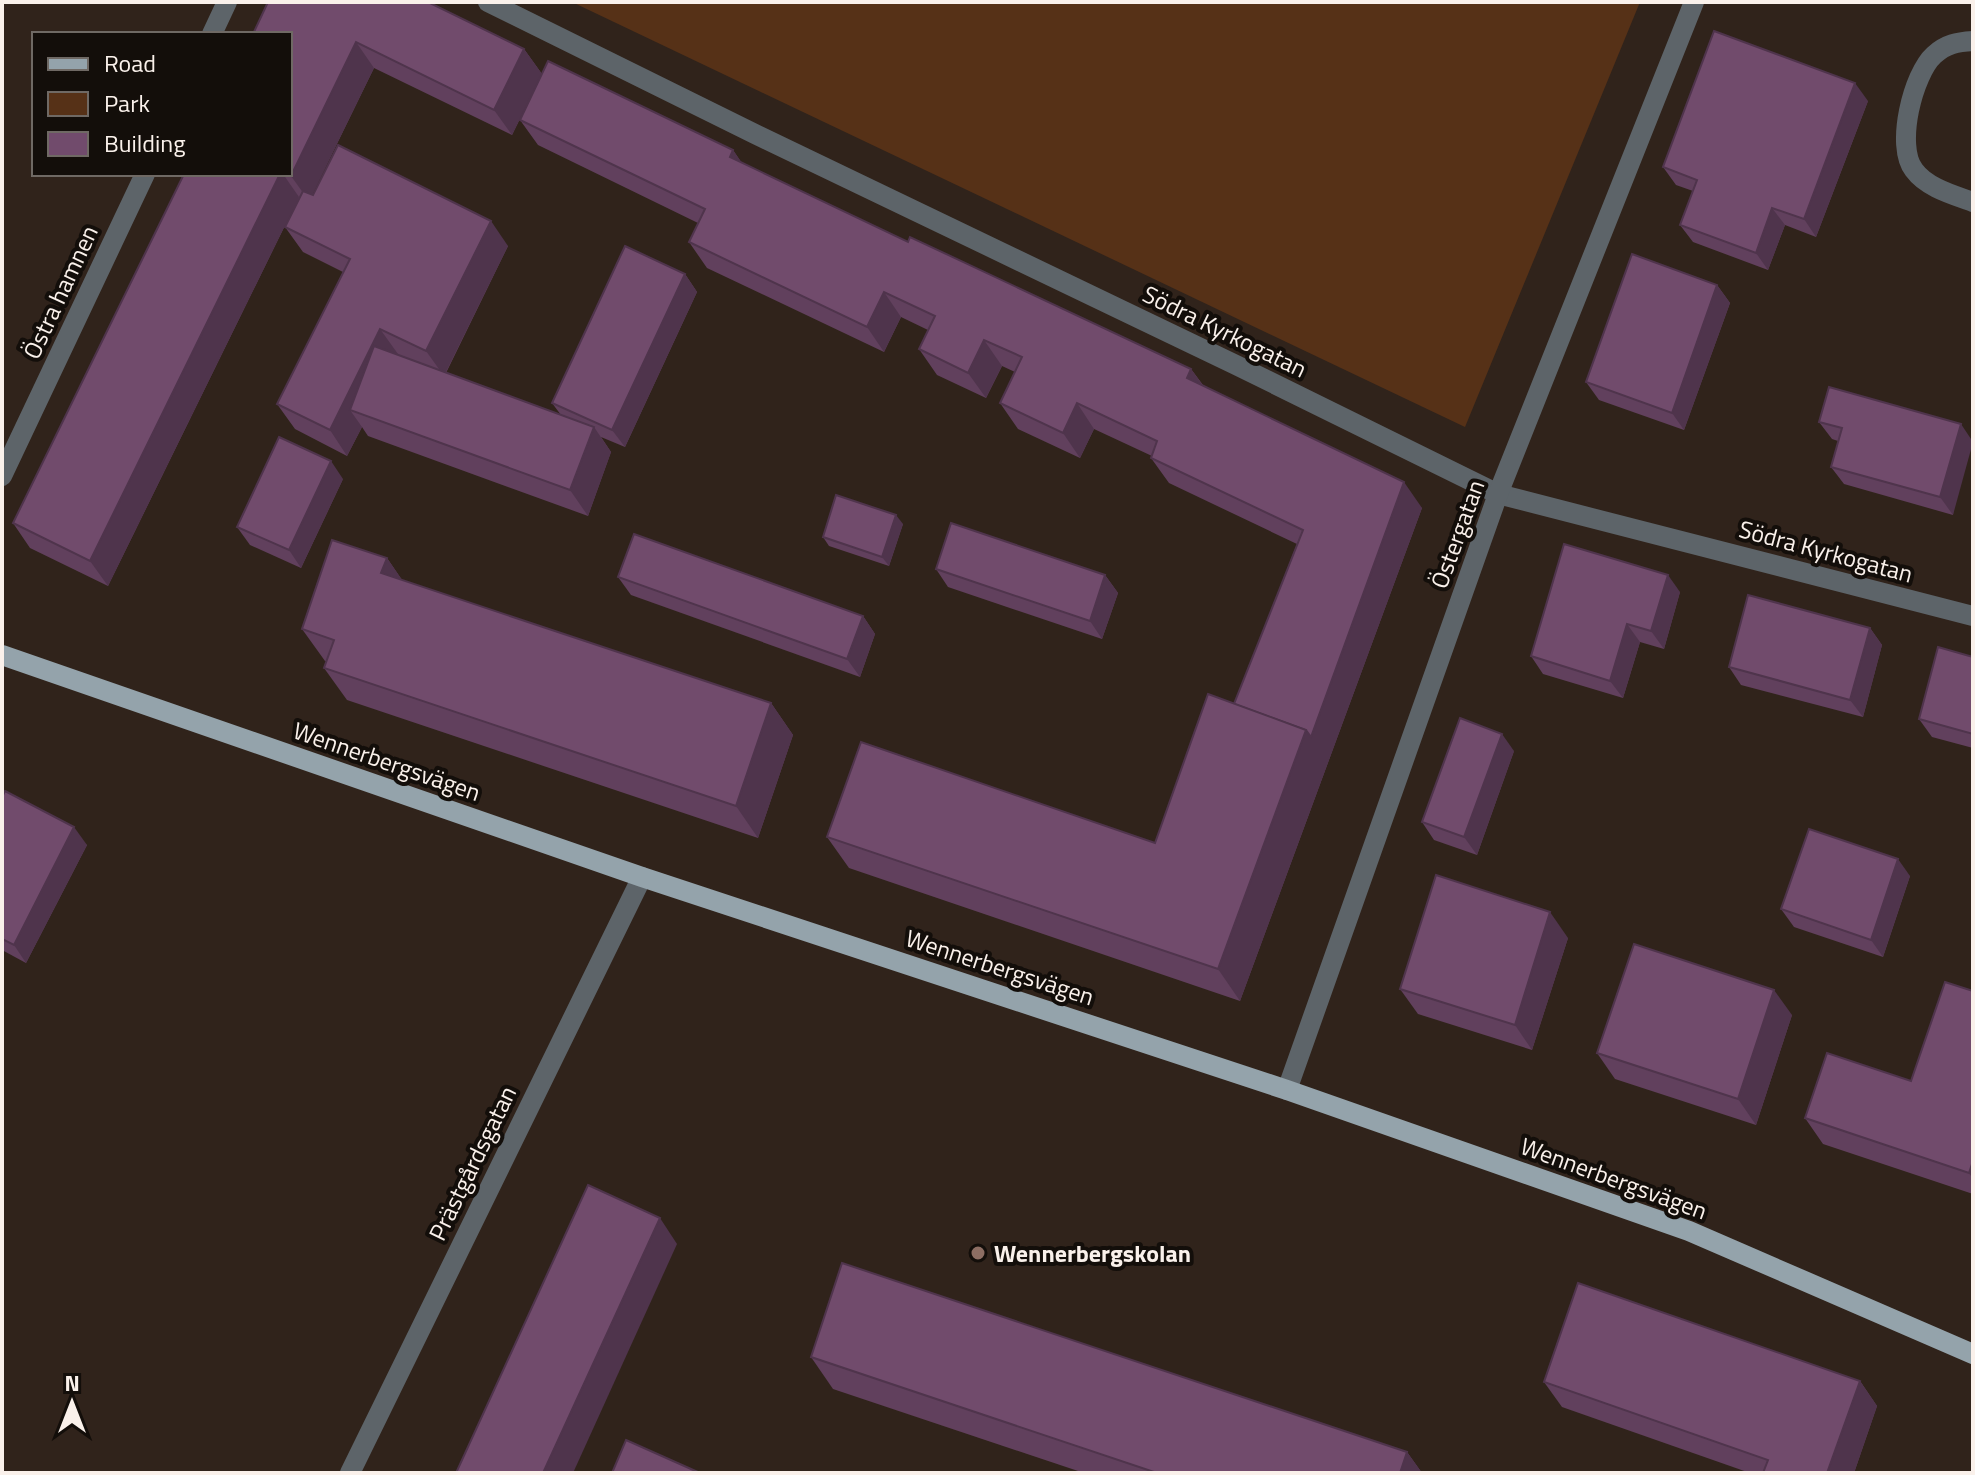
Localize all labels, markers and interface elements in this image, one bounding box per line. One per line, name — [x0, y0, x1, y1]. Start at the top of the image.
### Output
legend — [32, 32, 292, 176]
text: Road — [104, 45, 156, 81]
text: Park — [104, 85, 150, 121]
text: Building — [104, 125, 186, 161]
street label: Östra hamnen — [13, 219, 107, 365]
street label: Södra Kyrkogatan — [1137, 276, 1313, 386]
street label: Östergatan — [1421, 475, 1493, 593]
street label: Södra Kyrkogatan — [1735, 511, 1917, 591]
street label: Wennerbergsvägen — [288, 712, 486, 810]
street label: Wennerbergsvägen — [901, 920, 1099, 1014]
street label: Prästgårdsgatan — [419, 1080, 525, 1246]
street label: Wennerbergsvägen — [1516, 1128, 1712, 1228]
place label: Wennerbergskolan — [994, 1235, 1191, 1271]
marker: Wennerbergskolan — [969, 1244, 987, 1262]
north arrow — [32, 1363, 112, 1443]
text: N — [64, 1366, 80, 1400]

